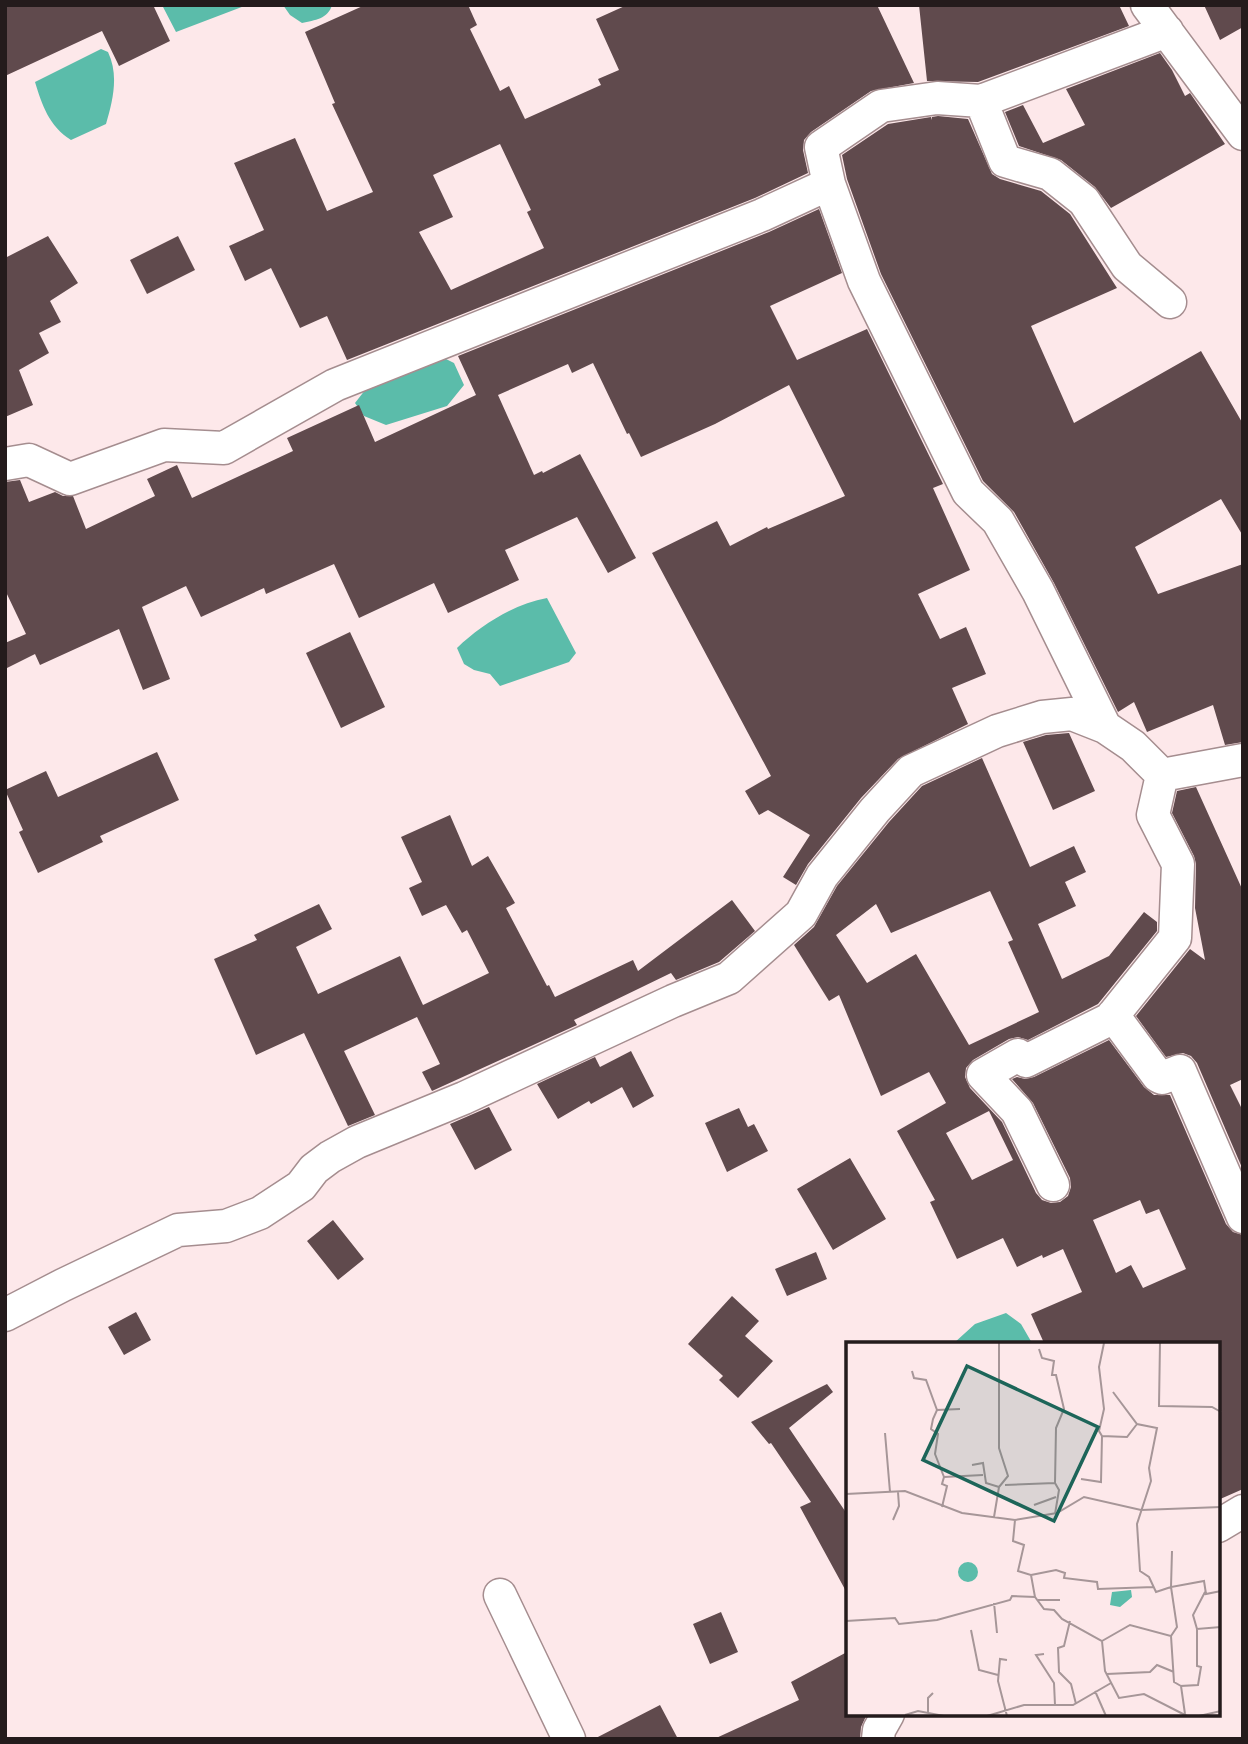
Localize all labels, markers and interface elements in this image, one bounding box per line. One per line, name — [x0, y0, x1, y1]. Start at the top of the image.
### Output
inset map — [846, 1342, 1220, 1716]

